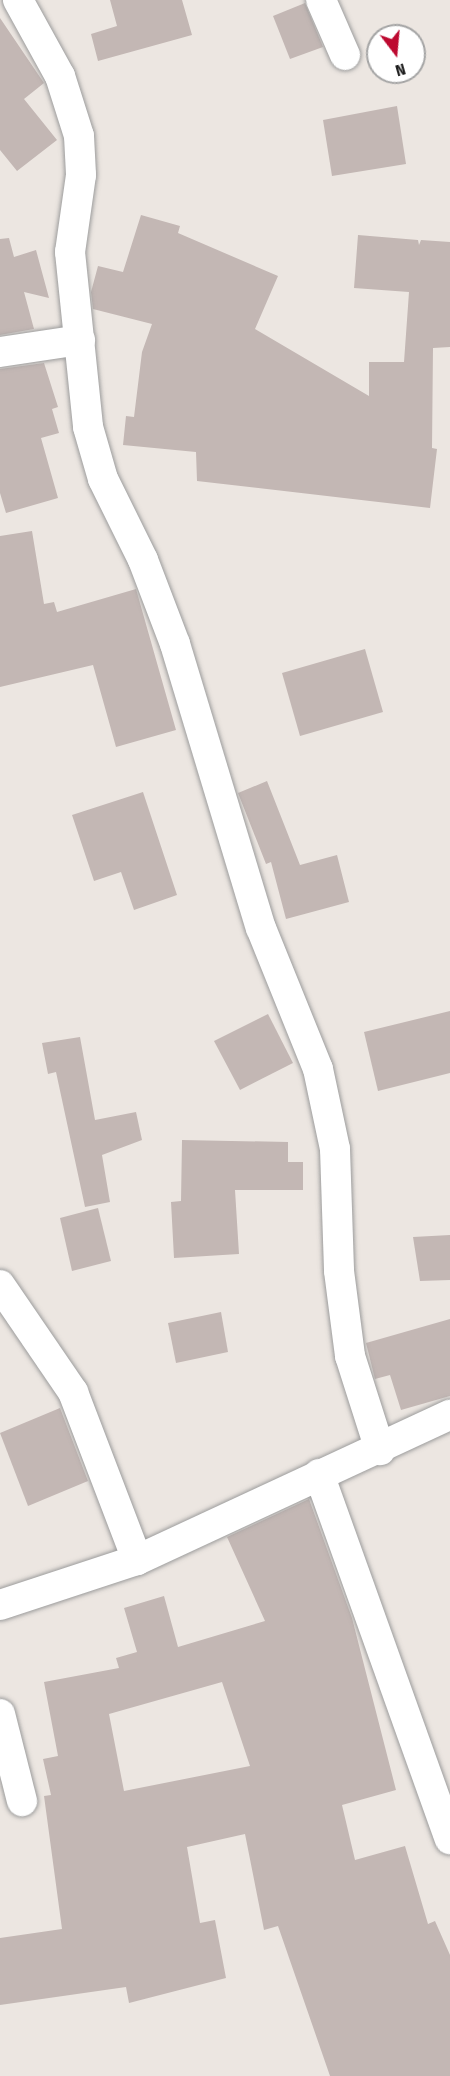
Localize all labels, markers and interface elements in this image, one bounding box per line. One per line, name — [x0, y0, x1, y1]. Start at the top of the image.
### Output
north arrow — [366, 24, 426, 84]
text: N — [393, 59, 408, 80]

